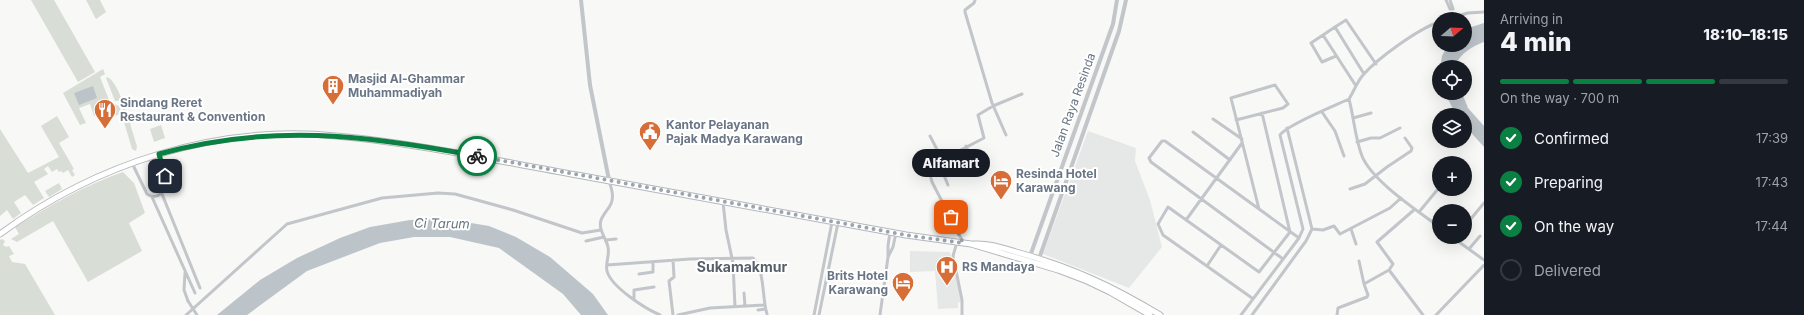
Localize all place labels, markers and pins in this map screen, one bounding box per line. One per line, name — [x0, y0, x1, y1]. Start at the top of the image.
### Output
place label: Masjid Al-Ghammar Muhammadiyah — [348, 71, 465, 100]
building icon: Masjid Al-Ghammar Muhammadiyah — [320, 73, 346, 106]
place label: Sindang Reret Restaurant & Convention — [120, 95, 265, 124]
restaurant icon: Sindang Reret Restaurant & Convention — [92, 97, 118, 130]
place label: Kantor Pelayanan Pajak Madya Karawang — [666, 117, 803, 146]
public building icon: Kantor Pelayanan Pajak Madya Karawang — [637, 119, 663, 152]
callout: Alfamart — [912, 149, 990, 177]
pin — [148, 159, 182, 193]
place label: Resinda Hotel Karawang — [1016, 166, 1097, 195]
hotel icon: Resinda Hotel Karawang — [988, 168, 1014, 201]
pin — [934, 200, 968, 234]
hospital icon: RS Mandaya — [934, 254, 960, 287]
place label: RS Mandaya — [962, 259, 1035, 274]
place label: Brits Hotel Karawang — [827, 268, 888, 297]
hotel icon: Brits Hotel Karawang — [890, 270, 916, 303]

